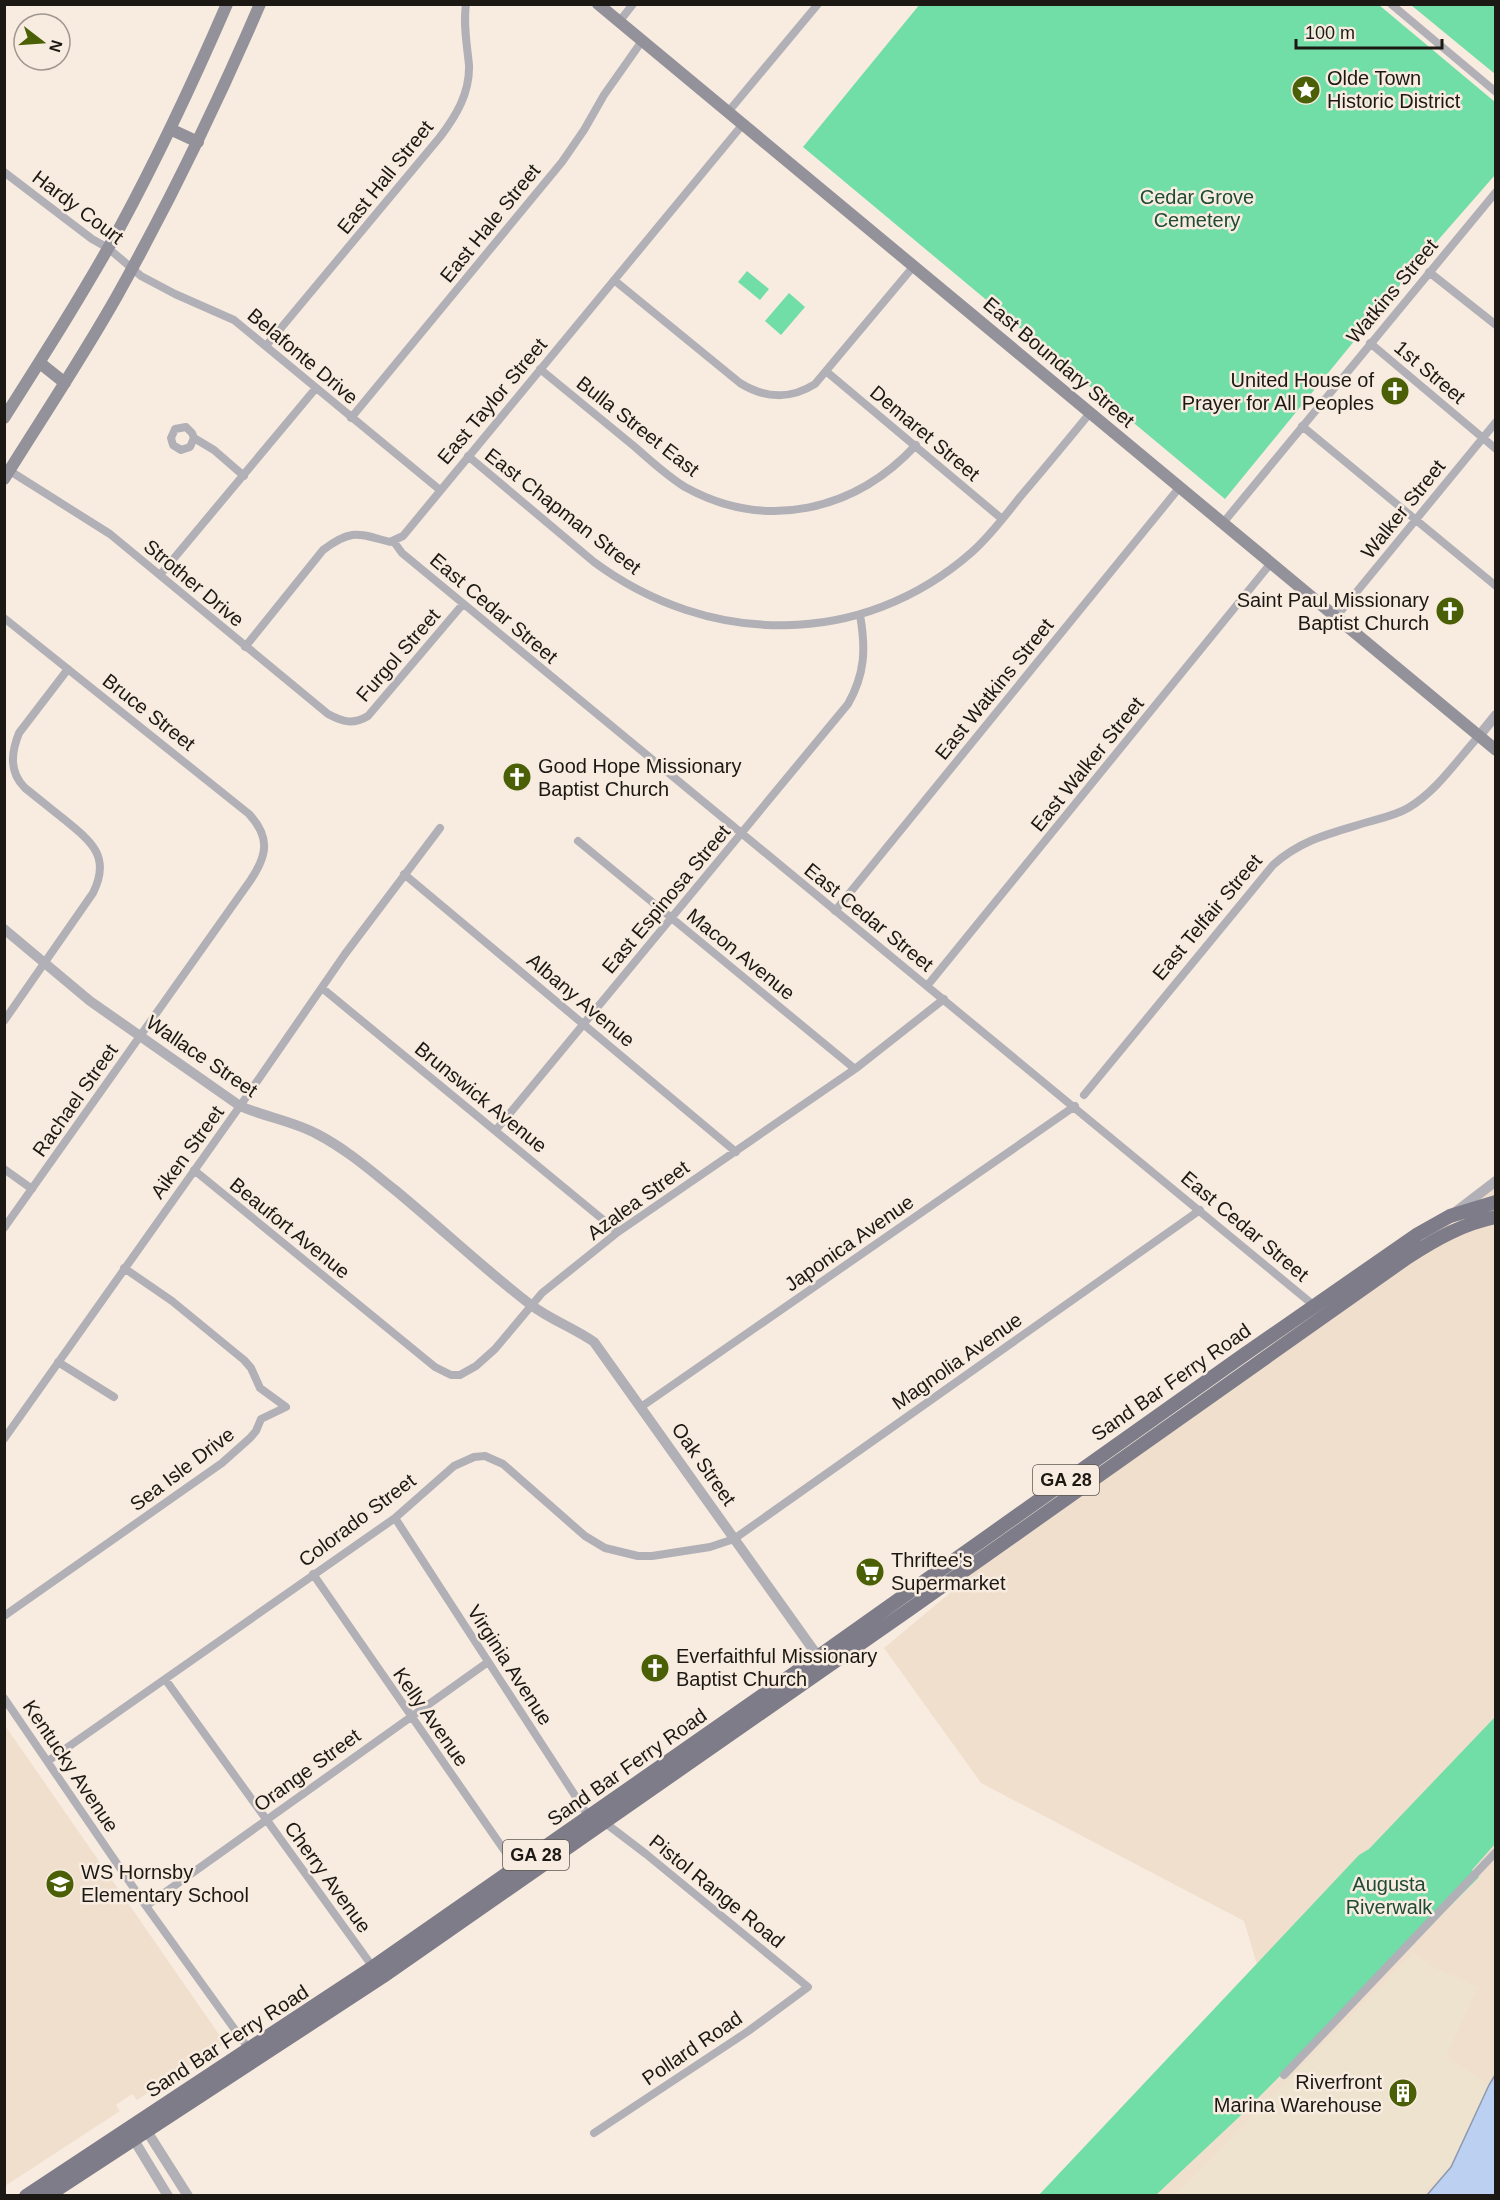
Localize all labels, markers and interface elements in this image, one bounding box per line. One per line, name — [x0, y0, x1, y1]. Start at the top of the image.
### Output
north arrow — [12, 12, 72, 72]
scale bar — [1296, 12, 1442, 50]
text: 100 m — [1305, 23, 1355, 43]
text: N — [46, 38, 66, 54]
place label: Olde Town Historic District — [1327, 67, 1461, 112]
place icon: Olde Town Historic District — [1290, 74, 1322, 106]
street label: East Hall Street — [333, 116, 438, 238]
street label: East Hale Street — [436, 159, 545, 287]
street label: Hardy Court — [28, 166, 128, 248]
park label: Cedar Grove Cemetery — [1140, 186, 1254, 231]
street label: Watkins Street — [1342, 234, 1442, 348]
street label: East Boundary Street — [979, 292, 1139, 432]
street label: Belafonte Drive — [244, 304, 362, 408]
street label: East Taylor Street — [433, 333, 551, 468]
street label: 1st Street — [1390, 336, 1470, 408]
place label: United House of Prayer for All Peoples — [1182, 369, 1374, 414]
street label: Bulla Street East — [573, 371, 704, 481]
church icon: United House of Prayer for All Peoples — [1379, 375, 1411, 407]
street label: Demaret Street — [866, 381, 984, 485]
street label: East Chapman Street — [481, 443, 645, 579]
street label: Walker Street — [1357, 455, 1450, 563]
street label: Strother Drive — [140, 535, 248, 631]
street label: East Cedar Street — [426, 548, 562, 668]
place label: Saint Paul Missionary Baptist Church — [1237, 589, 1429, 634]
church icon: Saint Paul Missionary Baptist Church — [1434, 595, 1466, 627]
street label: Furgol Street — [352, 604, 445, 706]
street label: East Watkins Street — [930, 614, 1058, 764]
street label: Bruce Street — [98, 669, 200, 755]
street label: East Walker Street — [1026, 692, 1148, 835]
place label: Good Hope Missionary Baptist Church — [538, 755, 741, 800]
church icon: Good Hope Missionary Baptist Church — [501, 761, 533, 793]
street label: East Espinosa Street — [598, 820, 735, 978]
street label: East Telfair Street — [1148, 849, 1266, 984]
street label: East Cedar Street — [800, 858, 938, 976]
street label: Macon Avenue — [683, 904, 799, 1004]
street label: Albany Avenue — [523, 949, 639, 1051]
street label: Wallace Street — [142, 1011, 262, 1102]
street label: Brunswick Avenue — [411, 1037, 551, 1157]
street label: Rachael Street — [28, 1039, 122, 1160]
street label: Aiken Street — [146, 1101, 228, 1203]
street label: Azalea Street — [583, 1156, 693, 1244]
street label: East Cedar Street — [1177, 1166, 1313, 1286]
street label: Beaufort Avenue — [226, 1173, 354, 1283]
street label: Japonica Avenue — [780, 1190, 918, 1296]
street label: Magnolia Avenue — [888, 1308, 1026, 1414]
street label: Sand Bar Ferry Road — [1087, 1319, 1255, 1445]
street label: Oak Street — [668, 1419, 741, 1510]
street label: Sea Isle Drive — [126, 1423, 238, 1515]
road number: GA 28 — [1033, 1465, 1099, 1495]
street label: Colorado Street — [294, 1469, 420, 1571]
place label: Thriftee's Supermarket — [891, 1549, 1006, 1594]
supermarket icon: Thriftee's Supermarket — [854, 1556, 886, 1588]
street label: Virginia Avenue — [463, 1601, 557, 1729]
place label: Everfaithful Missionary Baptist Church — [676, 1645, 877, 1690]
church icon: Everfaithful Missionary Baptist Church — [639, 1652, 671, 1684]
street label: Kelly Avenue — [389, 1663, 473, 1771]
street label: Kentucky Avenue — [19, 1696, 123, 1836]
street label: Sand Bar Ferry Road — [543, 1704, 711, 1830]
street label: Orange Street — [250, 1724, 365, 1816]
street label: Cherry Avenue — [280, 1817, 376, 1937]
street label: Pistol Range Road — [645, 1830, 789, 1952]
road number: GA 28 — [503, 1840, 569, 1870]
place label: WS Hornsby Elementary School — [81, 1861, 249, 1906]
school or university icon: WS Hornsby Elementary School — [44, 1868, 76, 1900]
park label: Augusta Riverwalk — [1346, 1873, 1433, 1918]
street label: Sand Bar Ferry Road — [142, 1980, 312, 2102]
street label: Pollard Road — [638, 2007, 746, 2089]
place label: Riverfront Marina Warehouse — [1214, 2071, 1382, 2116]
building icon: Riverfront Marina Warehouse — [1387, 2077, 1419, 2109]

